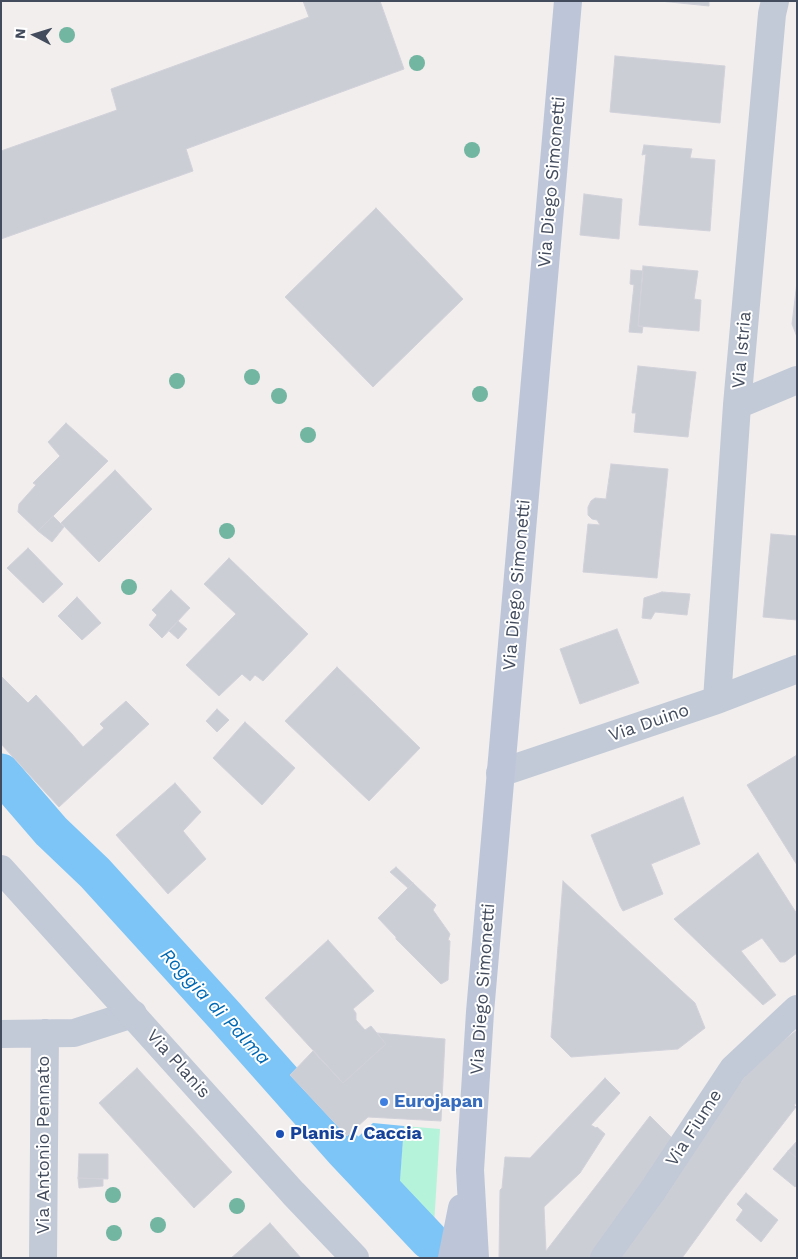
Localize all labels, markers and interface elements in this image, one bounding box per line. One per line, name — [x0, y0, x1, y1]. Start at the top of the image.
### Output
north arrow — [10, 10, 60, 60]
text: N — [12, 28, 28, 40]
street label: Via Diego Simonetti — [534, 96, 570, 268]
street label: Via Istria — [728, 311, 756, 389]
street label: Via Diego Simonetti — [499, 499, 535, 671]
street label: Via Duino — [606, 699, 692, 747]
street label: Via Diego Simonetti — [466, 903, 500, 1075]
water label: Roggia di Palma — [155, 944, 275, 1070]
street label: Via Planis — [142, 1025, 214, 1103]
street label: Via Antonio Pennato — [33, 1056, 55, 1234]
street label: Via Fiume — [661, 1086, 727, 1170]
place label: Eurojapan — [394, 1091, 483, 1113]
marker: Eurojapan — [378, 1096, 390, 1108]
place label: Planis / Caccia — [290, 1123, 422, 1145]
marker: Planis / Caccia — [274, 1128, 286, 1140]

